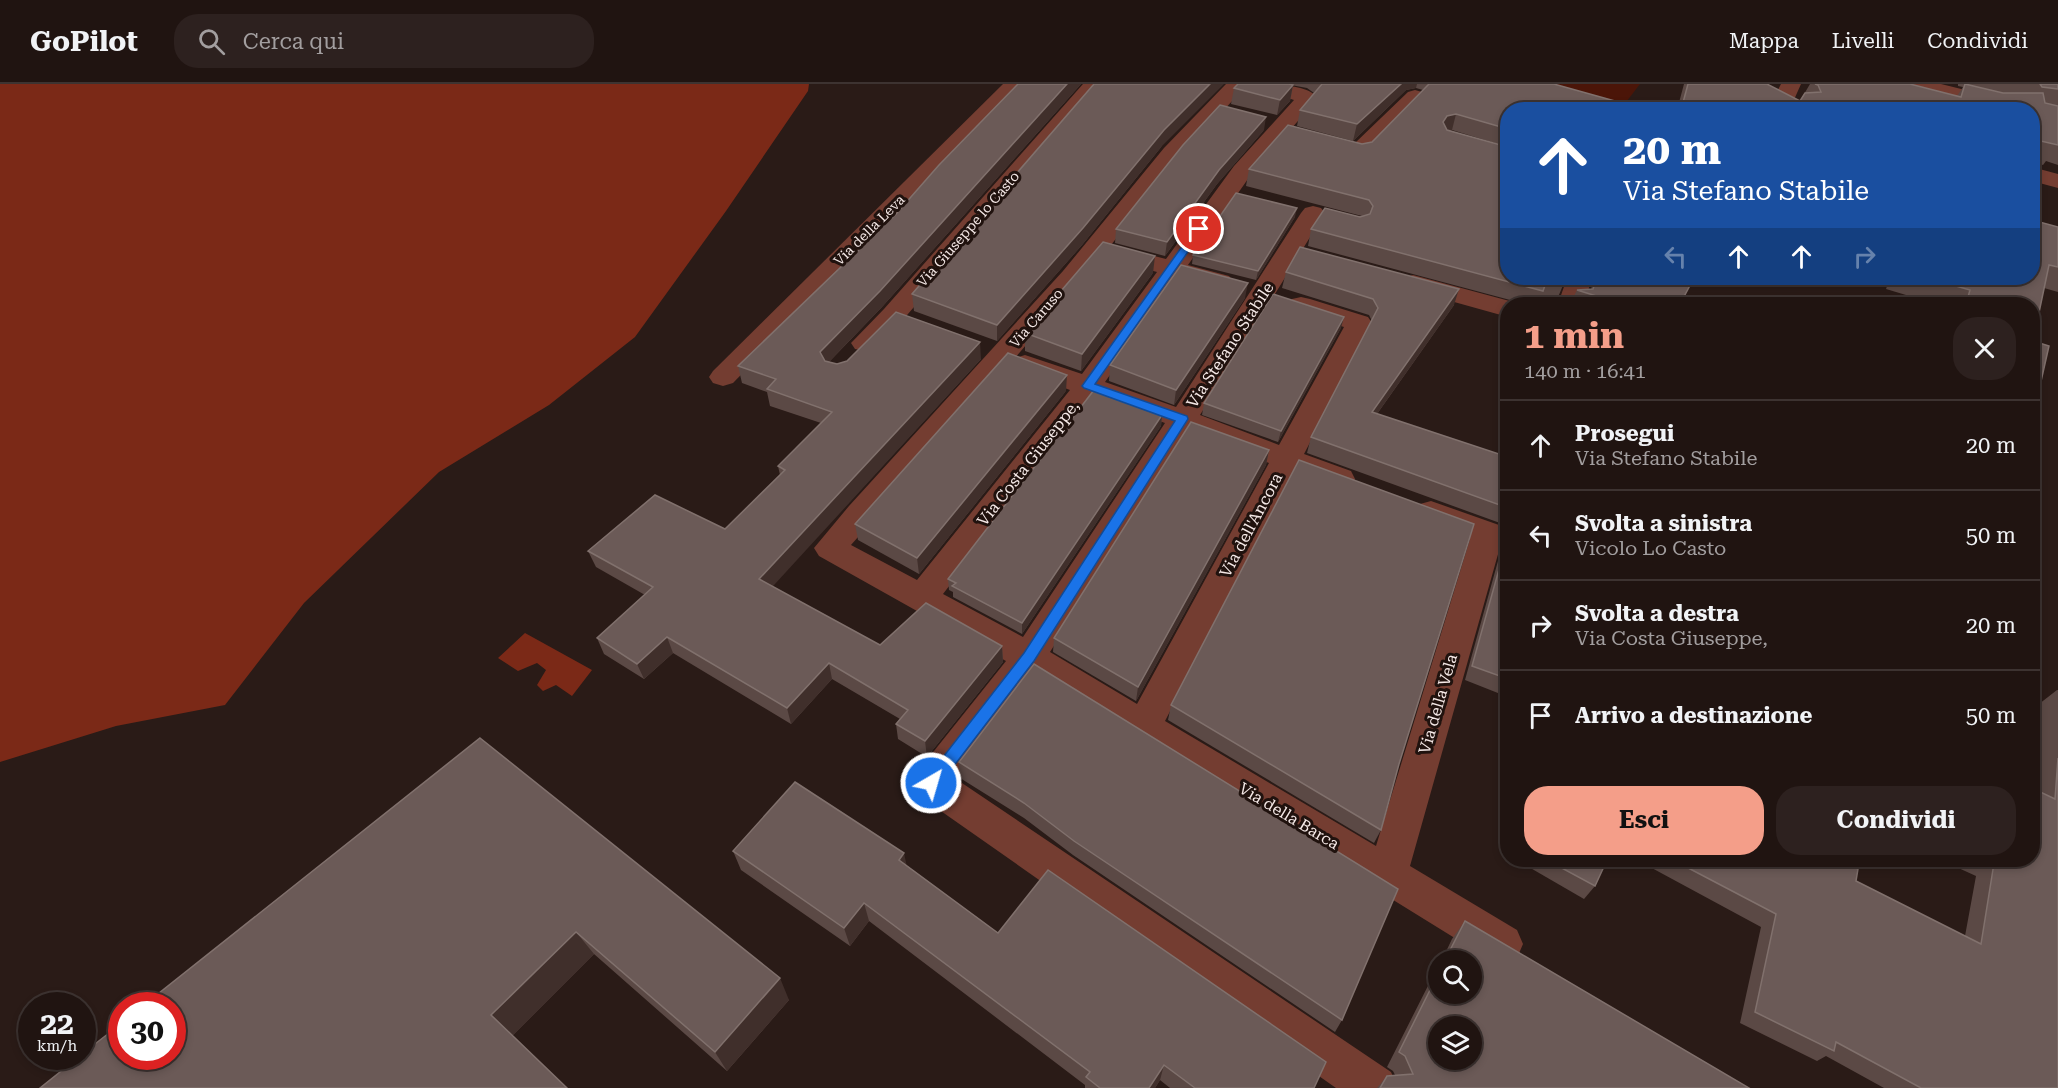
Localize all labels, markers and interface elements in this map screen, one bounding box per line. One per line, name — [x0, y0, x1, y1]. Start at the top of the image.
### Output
search box — [174, 14, 594, 68]
text: GoPilot — [30, 25, 138, 58]
icon: search — [195, 25, 228, 58]
text: Cerca qui — [243, 29, 344, 54]
text: Mappa — [1729, 29, 1799, 53]
text: Livelli — [1832, 29, 1894, 53]
text: Condividi — [1927, 29, 2028, 53]
text: 20 m — [1623, 125, 1721, 174]
icon: ahead — [1524, 126, 1602, 204]
street label: Via Giuseppe lo Casto — [914, 168, 1022, 290]
text: Via Stefano Stabile — [1623, 175, 1869, 207]
street label: Via della Leva — [830, 191, 908, 269]
pin — [1173, 203, 1224, 254]
icon: arrive — [1182, 212, 1215, 245]
icon: left — [1659, 240, 1692, 273]
icon: ahead — [1722, 240, 1755, 273]
icon: ahead — [1785, 240, 1818, 273]
icon: right — [1848, 240, 1881, 273]
street label: Via Stefano Stabile — [1182, 278, 1278, 411]
street label: Via Caruso — [1006, 285, 1066, 351]
text: 1 min — [1524, 315, 1624, 357]
button: close — [1953, 317, 2016, 380]
text: 140 m · 16:41 — [1524, 359, 1646, 383]
street label: Via Costa Giuseppe, — [973, 396, 1083, 530]
text: Prosegui — [1575, 421, 1674, 446]
icon: ahead — [1524, 429, 1557, 462]
text: 20 m — [1966, 433, 2016, 458]
text: Via Stefano Stabile — [1575, 446, 1757, 470]
street label: Via dell'Ancora — [1216, 469, 1287, 580]
text: Svolta a sinistra — [1575, 511, 1752, 536]
icon: left — [1524, 519, 1557, 552]
text: 50 m — [1966, 523, 2016, 548]
text: Vicolo Lo Casto — [1575, 536, 1726, 560]
text: Svolta a destra — [1575, 601, 1739, 626]
icon: right — [1524, 609, 1557, 642]
text: 20 m — [1966, 613, 2016, 638]
text: Via Costa Giuseppe, — [1575, 626, 1768, 650]
street label: Via della Vela — [1415, 652, 1461, 756]
icon: arrive — [1524, 699, 1557, 732]
text: Arrivo a destinazione — [1575, 703, 1812, 728]
text: 50 m — [1966, 703, 2016, 728]
position arrow — [899, 751, 963, 815]
street label: Via della Barca — [1235, 779, 1343, 854]
button: Esci — [1524, 786, 1764, 855]
button: Condividi — [1776, 786, 2016, 855]
map controls — [1428, 950, 1482, 1070]
button: search — [1428, 950, 1482, 1004]
speed limit sign: 30 — [108, 992, 186, 1070]
text: 22 — [40, 1006, 74, 1041]
button: layers — [1428, 1016, 1482, 1070]
text: km/h — [37, 1037, 77, 1055]

